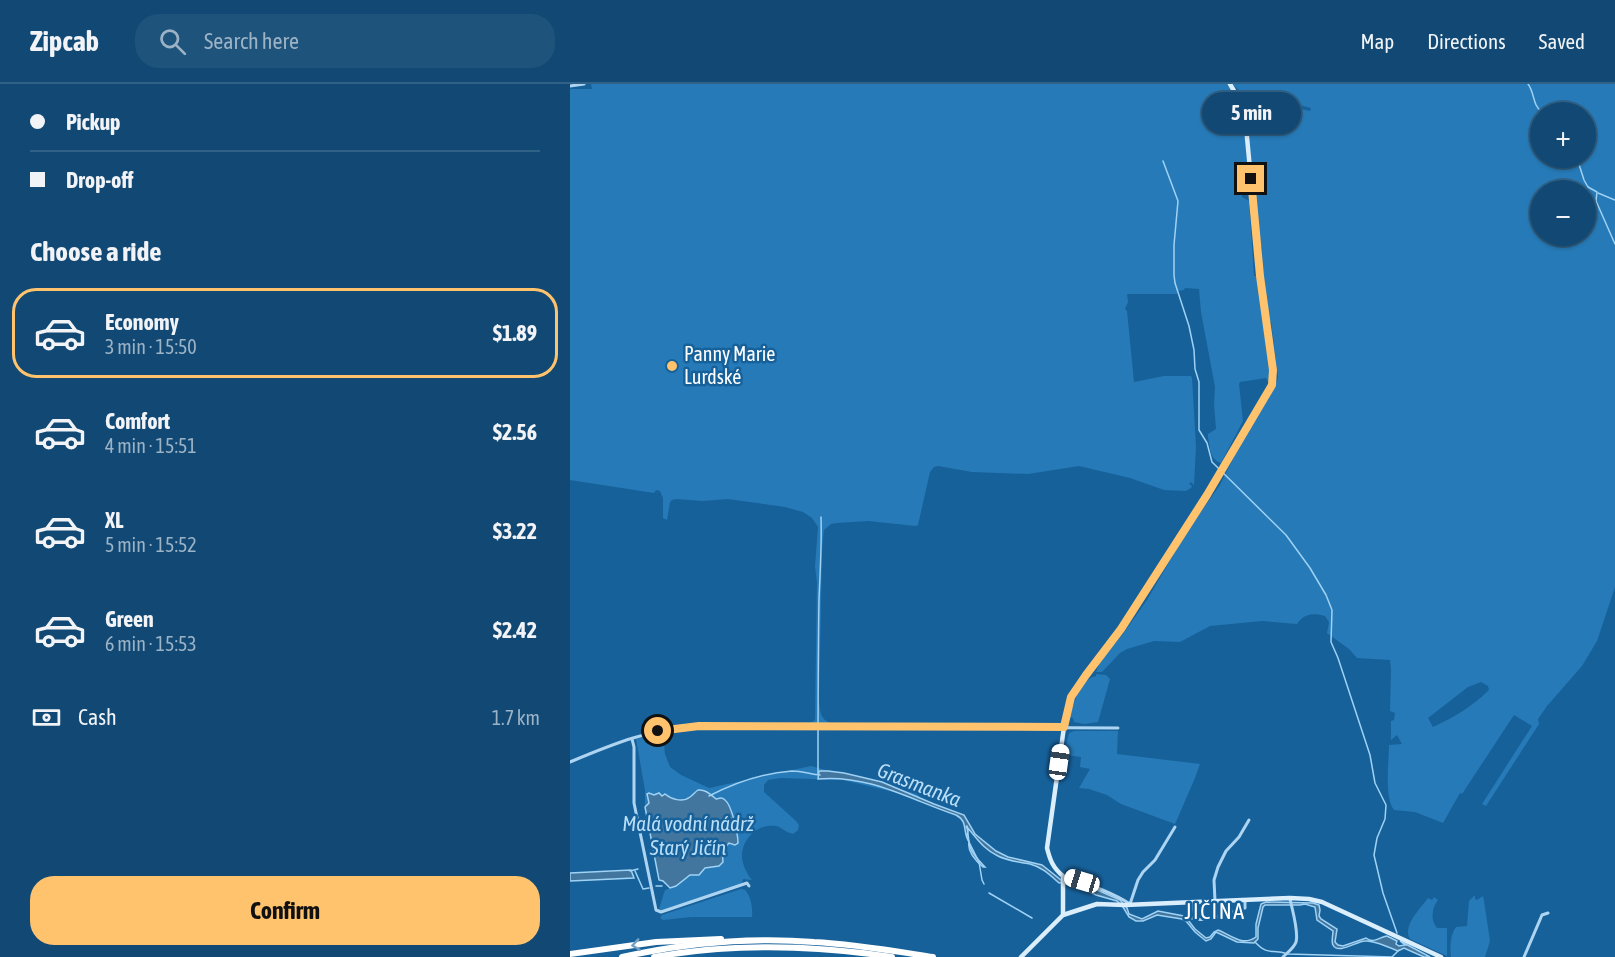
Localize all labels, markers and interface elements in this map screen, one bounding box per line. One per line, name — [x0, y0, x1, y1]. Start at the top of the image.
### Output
search box — [135, 14, 555, 68]
text: Zipcab — [30, 25, 99, 57]
icon: search — [156, 25, 189, 58]
text: Search here — [204, 28, 299, 54]
text: Map — [1360, 29, 1394, 53]
text: Directions — [1427, 29, 1506, 53]
text: Saved — [1539, 29, 1585, 53]
callout: 5 min — [1202, 92, 1300, 134]
text: 5 min — [1231, 101, 1272, 124]
map controls — [1530, 102, 1596, 246]
button: + — [1530, 102, 1596, 168]
text: Pickup — [66, 109, 121, 135]
route end — [1237, 165, 1264, 192]
text: Drop-off — [66, 167, 133, 193]
button: − — [1530, 180, 1596, 246]
text: Choose a ride — [30, 236, 162, 267]
icon: car — [33, 306, 87, 360]
text: Economy — [105, 309, 179, 335]
text: $1.89 — [493, 320, 537, 346]
text: 3 min · 15:50 — [105, 335, 197, 358]
place label: Panny Marie Lurdské — [684, 342, 775, 388]
marker: Panny Marie Lurdské — [665, 359, 679, 373]
icon: car — [33, 405, 87, 459]
text: Comfort — [105, 408, 170, 434]
text: $2.56 — [493, 419, 537, 445]
text: 4 min · 15:51 — [105, 434, 197, 457]
icon: car — [33, 504, 87, 558]
text: XL — [105, 507, 123, 533]
text: $3.22 — [493, 518, 537, 544]
text: 5 min · 15:52 — [105, 533, 197, 556]
icon: car — [33, 603, 87, 657]
text: Green — [105, 606, 154, 632]
text: $2.42 — [493, 617, 537, 643]
text: 6 min · 15:53 — [105, 632, 197, 655]
icon: cash — [30, 701, 63, 734]
text: Cash — [78, 704, 117, 730]
text: 1.7 km — [492, 706, 540, 729]
route start — [644, 717, 671, 744]
car — [1048, 743, 1070, 781]
water label: Grasmanka — [874, 757, 965, 811]
water label: Malá vodní nádrž Starý Jičín — [622, 811, 754, 859]
car — [1062, 867, 1102, 895]
button: Confirm — [30, 876, 540, 945]
district label: JIČINA — [1185, 898, 1245, 924]
one-way arrow — [632, 938, 641, 950]

